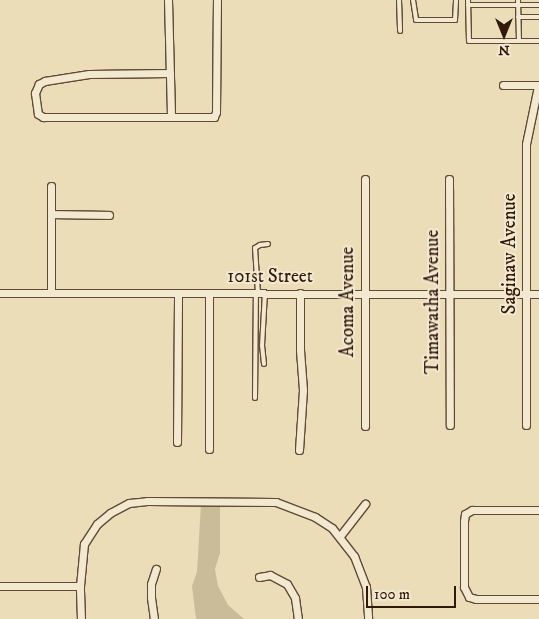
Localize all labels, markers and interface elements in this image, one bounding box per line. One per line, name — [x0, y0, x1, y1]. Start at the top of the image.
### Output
north arrow — [479, 10, 529, 60]
text: N — [498, 41, 510, 59]
street label: Saginaw Avenue — [499, 193, 521, 315]
street label: Timawatha Avenue — [422, 230, 444, 374]
street label: Acoma Avenue — [337, 247, 359, 357]
street label: 101st Street — [227, 266, 313, 288]
scale bar — [369, 576, 459, 608]
text: 100 m — [374, 585, 410, 604]

